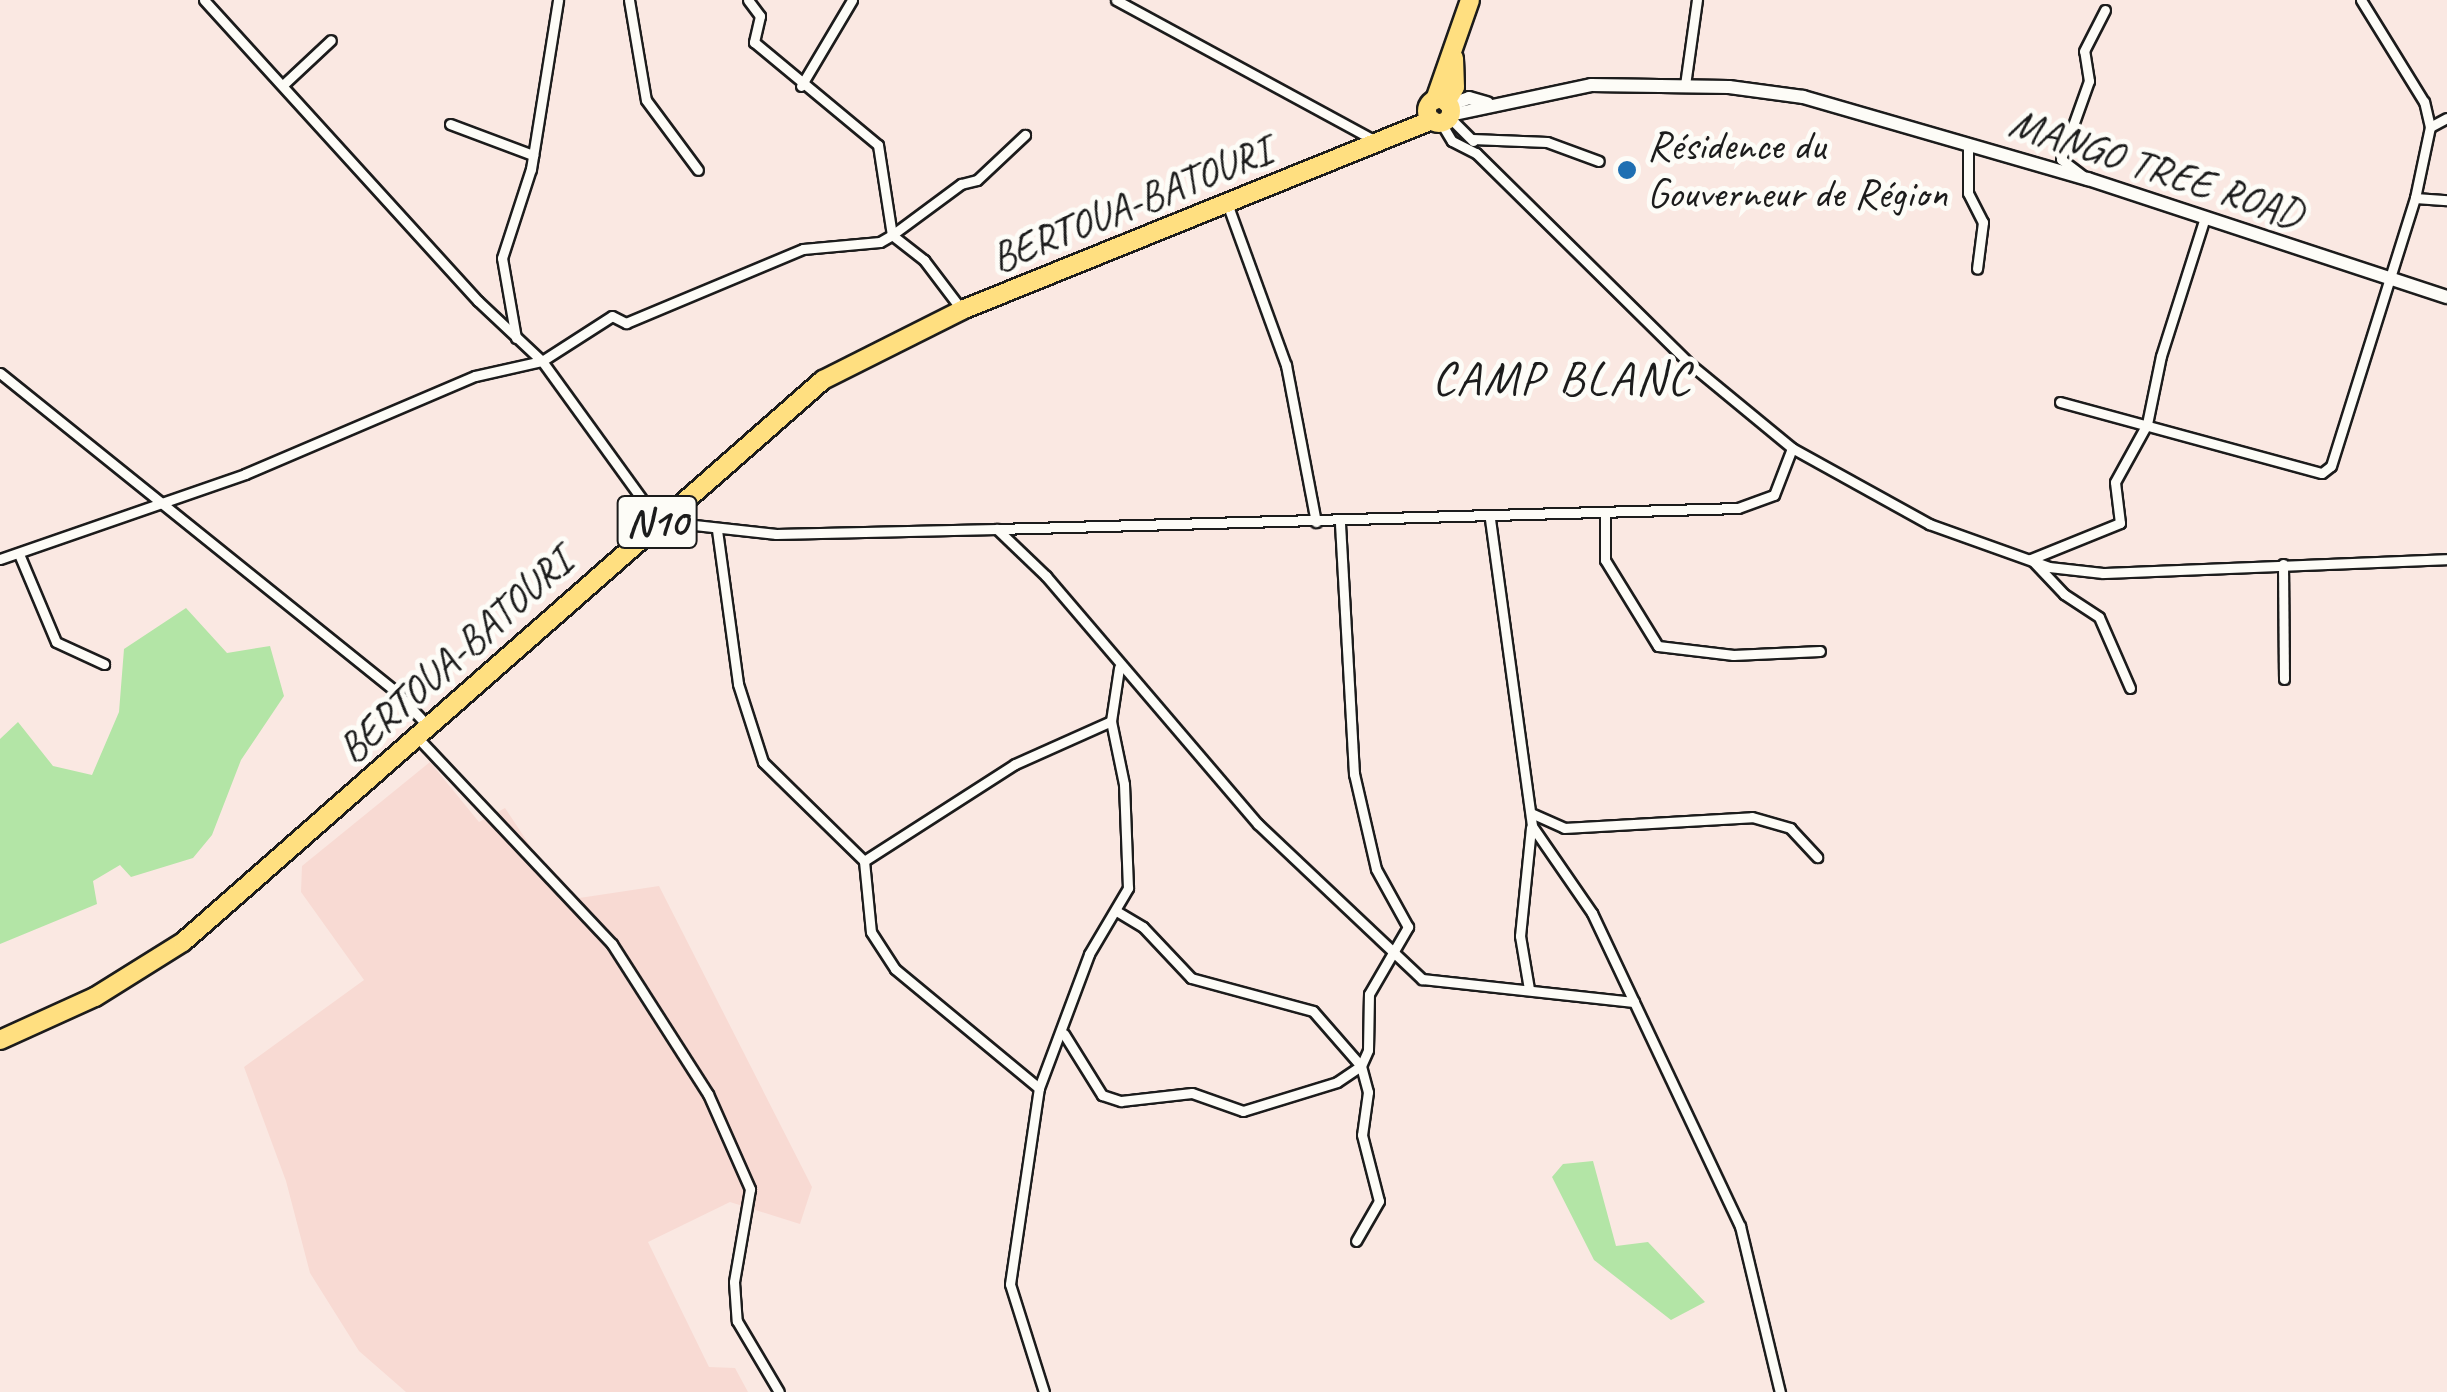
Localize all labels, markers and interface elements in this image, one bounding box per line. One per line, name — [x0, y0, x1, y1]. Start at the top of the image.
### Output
street label: MANGO TREE ROAD — [2001, 97, 2311, 241]
place label: Résidence du Gouverneur de Région — [1647, 121, 1947, 220]
street label: BERTOUA-BATOURI — [984, 126, 1278, 284]
marker: Résidence du Gouverneur de Région — [1616, 159, 1638, 181]
district label: CAMP BLANC — [1433, 350, 1691, 408]
road number: N10 — [614, 487, 700, 557]
street label: BERTOUA-BATOURI — [328, 538, 582, 774]

